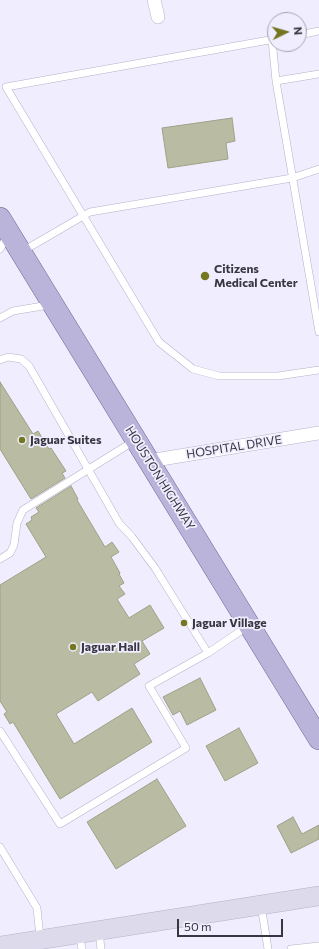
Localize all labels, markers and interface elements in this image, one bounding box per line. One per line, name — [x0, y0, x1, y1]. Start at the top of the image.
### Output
north arrow — [267, 12, 307, 52]
text: N — [292, 26, 305, 36]
place label: Citizens Medical Center — [214, 262, 298, 290]
marker: Citizens Medical Center — [199, 270, 211, 282]
street label: HOUSTON HIGHWAY — [122, 424, 198, 532]
street label: HOSPITAL DRIVE — [185, 432, 283, 462]
place label: Jaguar Suites — [30, 433, 101, 447]
marker: Jaguar Suites — [17, 435, 27, 445]
place label: Jaguar Village — [192, 616, 267, 630]
marker: Jaguar Village — [179, 618, 189, 628]
place label: Jaguar Hall — [81, 640, 140, 654]
marker: Jaguar Hall — [68, 642, 78, 652]
scale bar — [179, 911, 285, 937]
text: 50 m — [184, 919, 212, 933]

